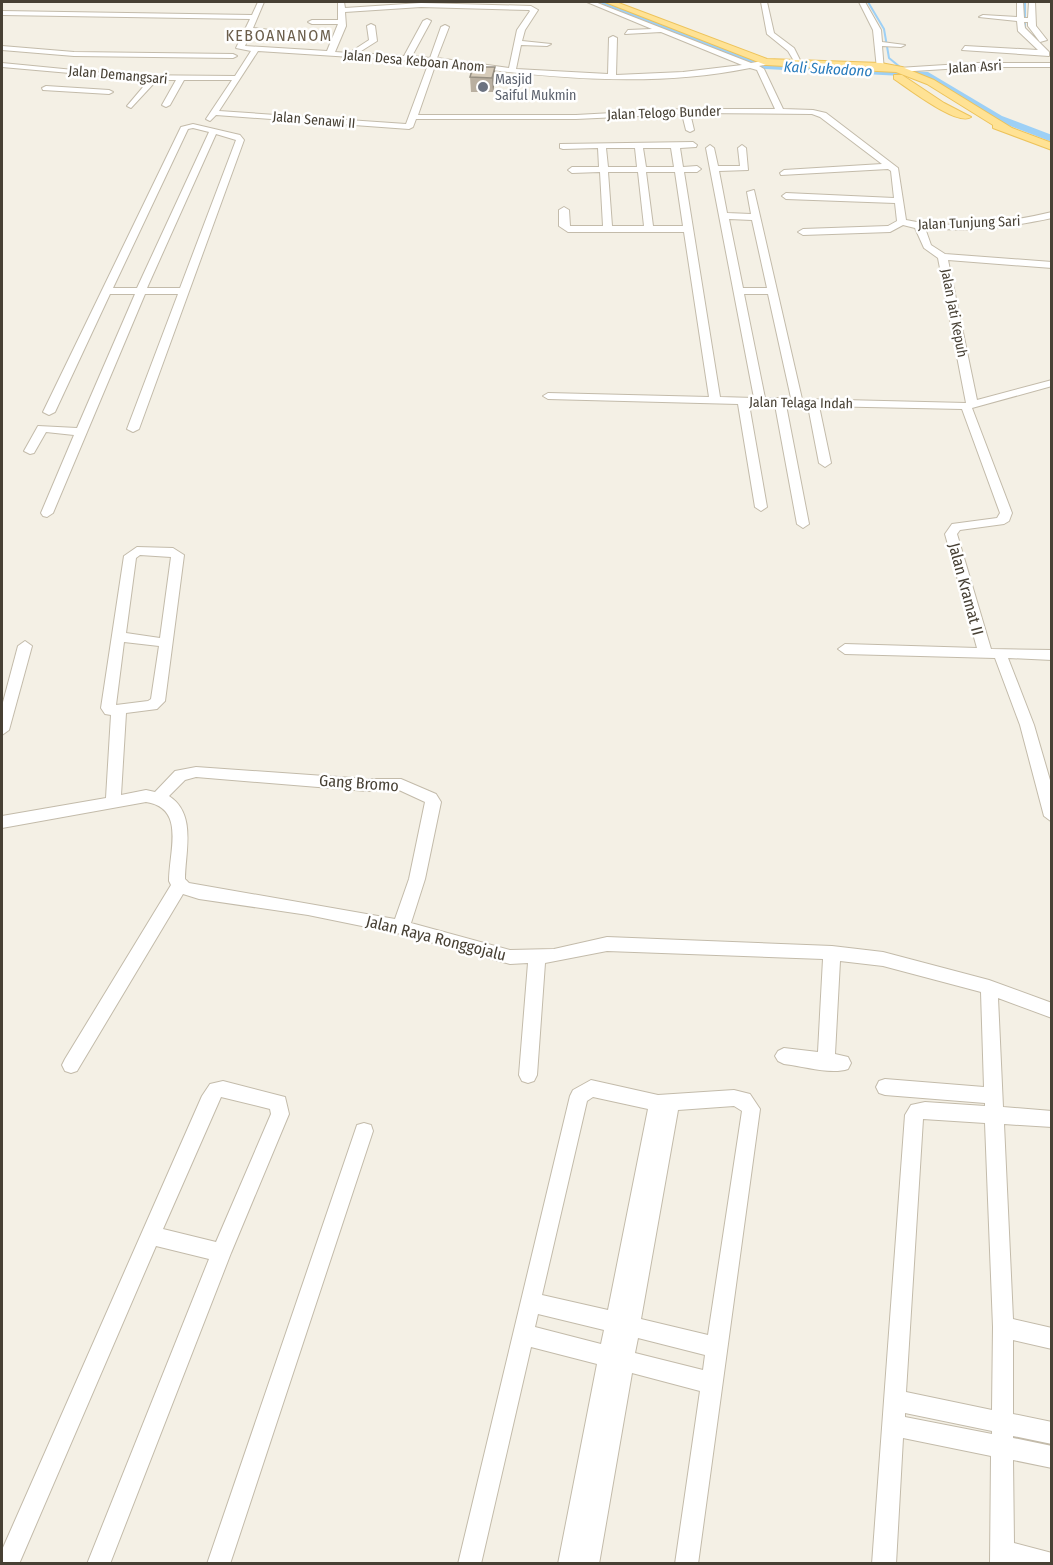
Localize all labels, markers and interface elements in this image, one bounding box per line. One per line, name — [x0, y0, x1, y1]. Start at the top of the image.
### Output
district label: KEBOANANOM — [225, 26, 333, 45]
street label: Jalan Desa Keboan Anom — [343, 46, 485, 76]
street label: Jalan Asri — [948, 57, 1002, 77]
water label: Kali Sukodono — [783, 58, 873, 80]
street label: Jalan Demangsari — [68, 62, 168, 88]
place label: Masjid Saiful Mukmin — [495, 71, 576, 104]
marker: Masjid Saiful Mukmin — [476, 80, 490, 94]
street label: Jalan Telogo Bunder — [607, 103, 721, 123]
street label: Jalan Senawi II — [272, 108, 356, 132]
street label: Jalan Tunjung Sari — [917, 213, 1021, 233]
street label: Jalan Jati Kepuh — [937, 267, 971, 359]
street label: Jalan Telaga Indah — [749, 394, 853, 412]
street label: Jalan Kramat II — [945, 541, 987, 637]
street label: Gang Bromo — [319, 771, 399, 795]
street label: Jalan Raya Ronggojalu — [364, 911, 508, 965]

